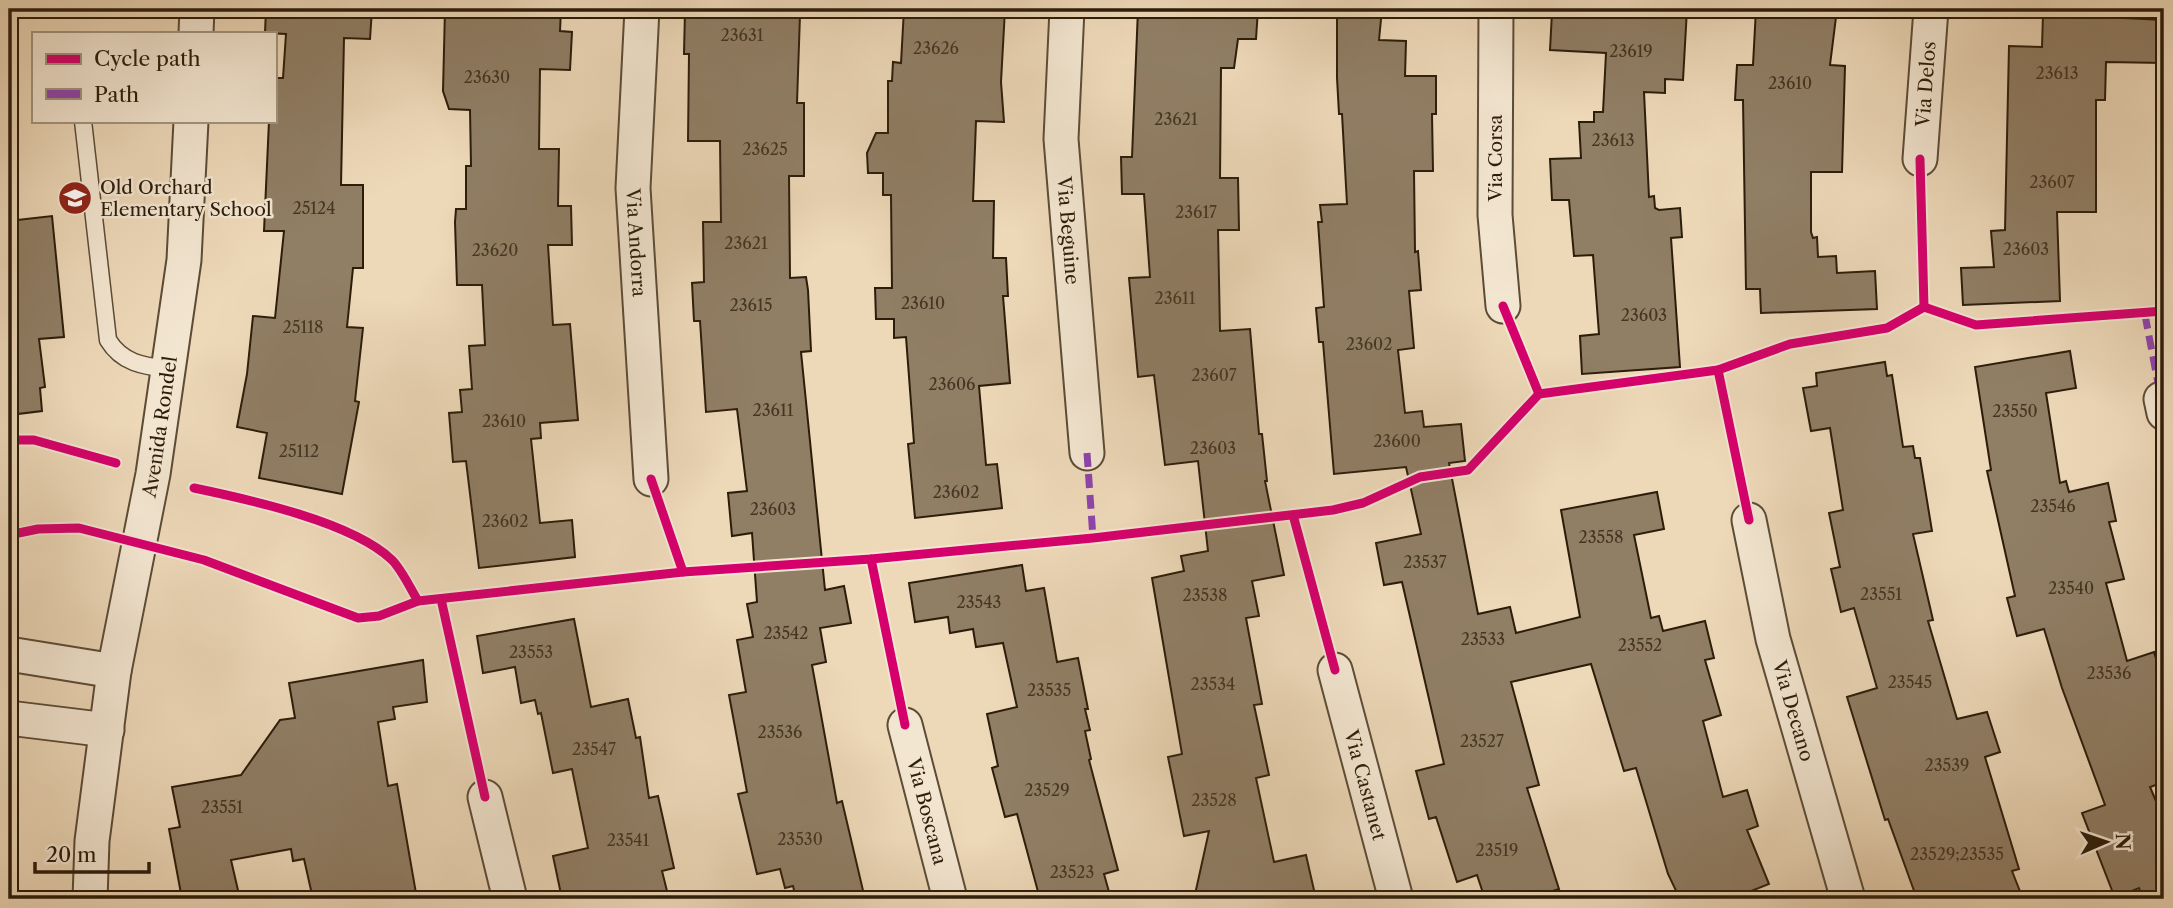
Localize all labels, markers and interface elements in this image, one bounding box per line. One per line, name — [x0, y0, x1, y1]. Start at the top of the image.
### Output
house number: 23631 — [721, 25, 764, 45]
legend — [32, 32, 276, 122]
house number: 23626 — [913, 38, 959, 58]
street label: Via Delos — [1911, 40, 1940, 129]
house number: 23619 — [1609, 41, 1653, 61]
text: Cycle path — [94, 46, 201, 71]
house number: 23613 — [2036, 63, 2078, 83]
house number: 23630 — [464, 67, 510, 87]
house number: 23610 — [1768, 73, 1812, 93]
text: Path — [94, 82, 139, 107]
house number: 23621 — [1154, 109, 1198, 129]
street label: Via Corsa — [1484, 115, 1507, 202]
house number: 23613 — [1592, 130, 1634, 150]
house number: 23625 — [742, 139, 788, 159]
house number: 23607 — [2029, 172, 2075, 192]
street label: Via Beguine — [1053, 175, 1085, 286]
place label: Old Orchard Elementary School — [100, 176, 272, 221]
school or university icon: Old Orchard Elementary School — [56, 179, 94, 217]
street label: Via Andorra — [621, 187, 651, 298]
house number: 25124 — [292, 198, 336, 218]
house number: 23617 — [1175, 202, 1217, 222]
house number: 23621 — [724, 233, 768, 253]
house number: 23603 — [2003, 239, 2049, 259]
house number: 23620 — [472, 240, 518, 260]
house number: 23611 — [1155, 288, 1196, 308]
house number: 23610 — [901, 293, 945, 313]
house number: 23615 — [730, 295, 772, 315]
house number: 23603 — [1621, 305, 1667, 325]
house number: 25118 — [283, 317, 323, 337]
house number: 23602 — [1346, 334, 1392, 354]
street label: Avenida Rondel — [137, 354, 181, 500]
house number: 23607 — [1191, 365, 1237, 385]
house number: 23606 — [929, 374, 975, 394]
house number: 23611 — [753, 400, 794, 420]
house number: 23550 — [1992, 401, 2038, 421]
house number: 23610 — [482, 411, 526, 431]
house number: 23600 — [1373, 431, 1421, 451]
house number: 23603 — [1190, 438, 1236, 458]
house number: 25112 — [279, 441, 319, 461]
house number: 23602 — [933, 482, 979, 502]
house number: 23546 — [2030, 496, 2076, 516]
house number: 23603 — [750, 499, 796, 519]
house number: 23602 — [482, 511, 528, 531]
house number: 23558 — [1579, 527, 1623, 547]
house number: 23537 — [1403, 552, 1447, 572]
house number: 23540 — [2048, 578, 2094, 598]
house number: 23551 — [1860, 584, 1902, 604]
house number: 23538 — [1183, 585, 1227, 605]
house number: 23543 — [957, 592, 1001, 612]
house number: 23542 — [763, 623, 809, 643]
house number: 23533 — [1461, 629, 1505, 649]
house number: 23552 — [1618, 635, 1662, 655]
house number: 23553 — [509, 642, 553, 662]
street label: Via Decano — [1768, 657, 1819, 764]
house number: 23536 — [2087, 663, 2131, 683]
house number: 23545 — [1888, 672, 1932, 692]
house number: 23534 — [1191, 674, 1235, 694]
house number: 23535 — [1027, 680, 1071, 700]
house number: 23536 — [758, 722, 802, 742]
street label: Via Castanet — [1340, 726, 1391, 843]
house number: 23527 — [1460, 731, 1504, 751]
house number: 23547 — [572, 739, 616, 759]
street label: Via Boscana — [902, 754, 952, 867]
house number: 23539 — [1925, 755, 1969, 775]
house number: 23529 — [1024, 780, 1070, 800]
house number: 23528 — [1191, 790, 1237, 810]
house number: 23551 — [201, 797, 243, 817]
north arrow — [2072, 806, 2142, 876]
house number: 23530 — [777, 829, 823, 849]
house number: 23541 — [607, 830, 650, 850]
scale bar — [35, 831, 149, 875]
text: N — [2111, 833, 2134, 850]
house number: 23519 — [1476, 840, 1518, 860]
text: 20 m — [46, 842, 97, 867]
house number: 23529;23535 — [1910, 844, 2004, 864]
house number: 23523 — [1050, 862, 1094, 882]

